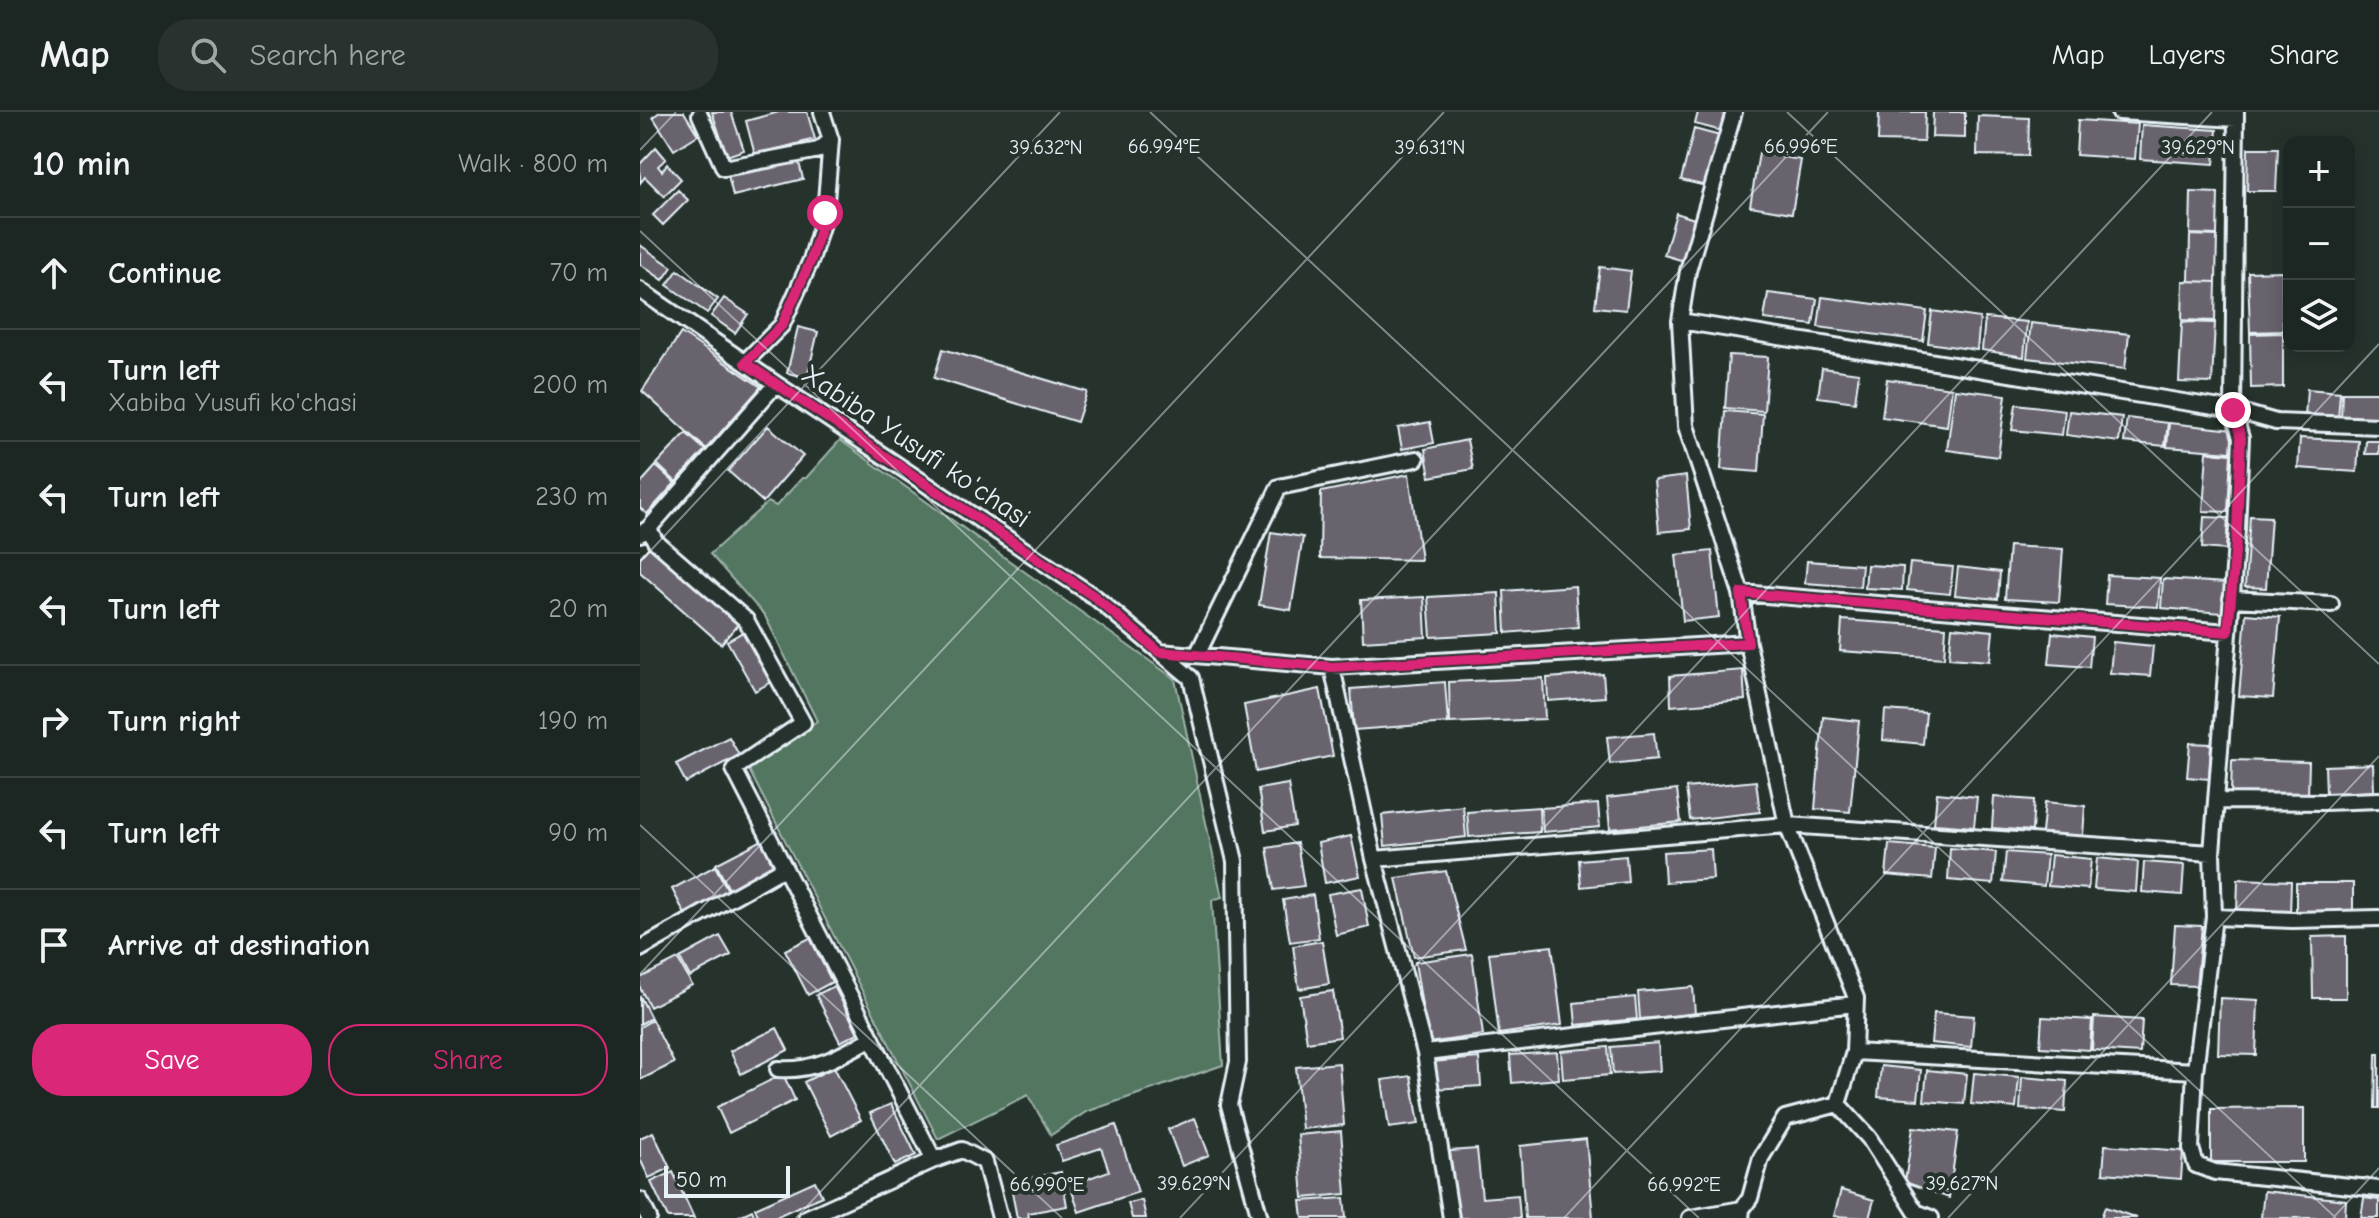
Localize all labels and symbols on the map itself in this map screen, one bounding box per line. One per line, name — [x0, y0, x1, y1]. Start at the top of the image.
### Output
text: 66.994°E — [1128, 135, 1200, 158]
text: 66.996°E — [1764, 135, 1838, 158]
text: 39.632°N — [1009, 136, 1083, 159]
text: 39.631°N — [1395, 136, 1465, 159]
text: 39.629°N — [2161, 136, 2235, 159]
route start — [807, 195, 843, 231]
street label: Xabiba Yusufi ko'chasi — [796, 358, 1036, 534]
route end — [2215, 392, 2251, 428]
scale bar — [664, 1162, 790, 1198]
text: 39.629°N — [1157, 1172, 1231, 1195]
text: 39.627°N — [1926, 1172, 1998, 1195]
text: 66.990°E — [1009, 1173, 1085, 1196]
text: 66.992°E — [1647, 1173, 1721, 1196]

